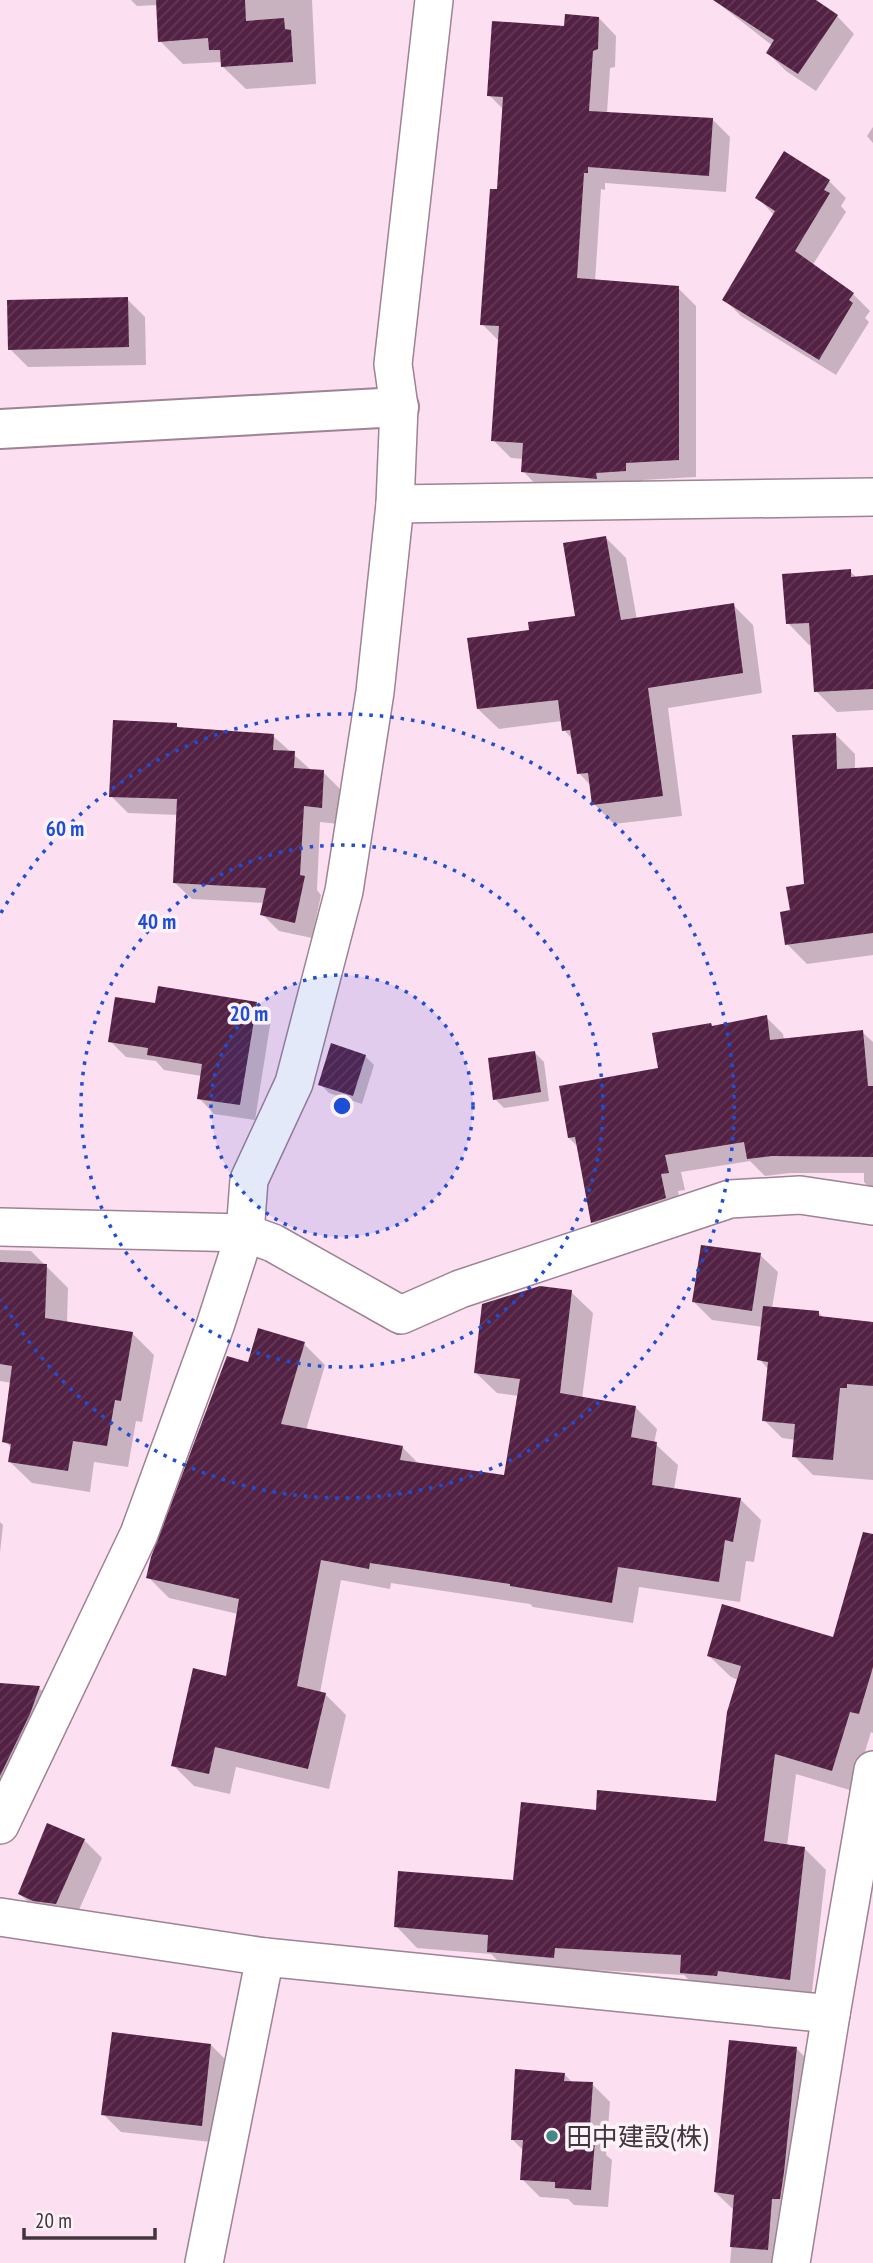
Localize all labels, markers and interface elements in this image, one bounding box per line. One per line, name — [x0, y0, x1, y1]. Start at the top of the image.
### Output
text: 60 m — [46, 815, 84, 842]
text: 40 m — [138, 908, 176, 935]
text: 20 m — [230, 1000, 268, 1027]
centre of rings — [330, 1094, 354, 1118]
place label: 田中建設(株) — [566, 2120, 708, 2153]
marker: 田中建設(株) — [544, 2128, 560, 2144]
scale bar — [24, 2196, 156, 2240]
text: 20 m — [35, 2207, 72, 2234]

